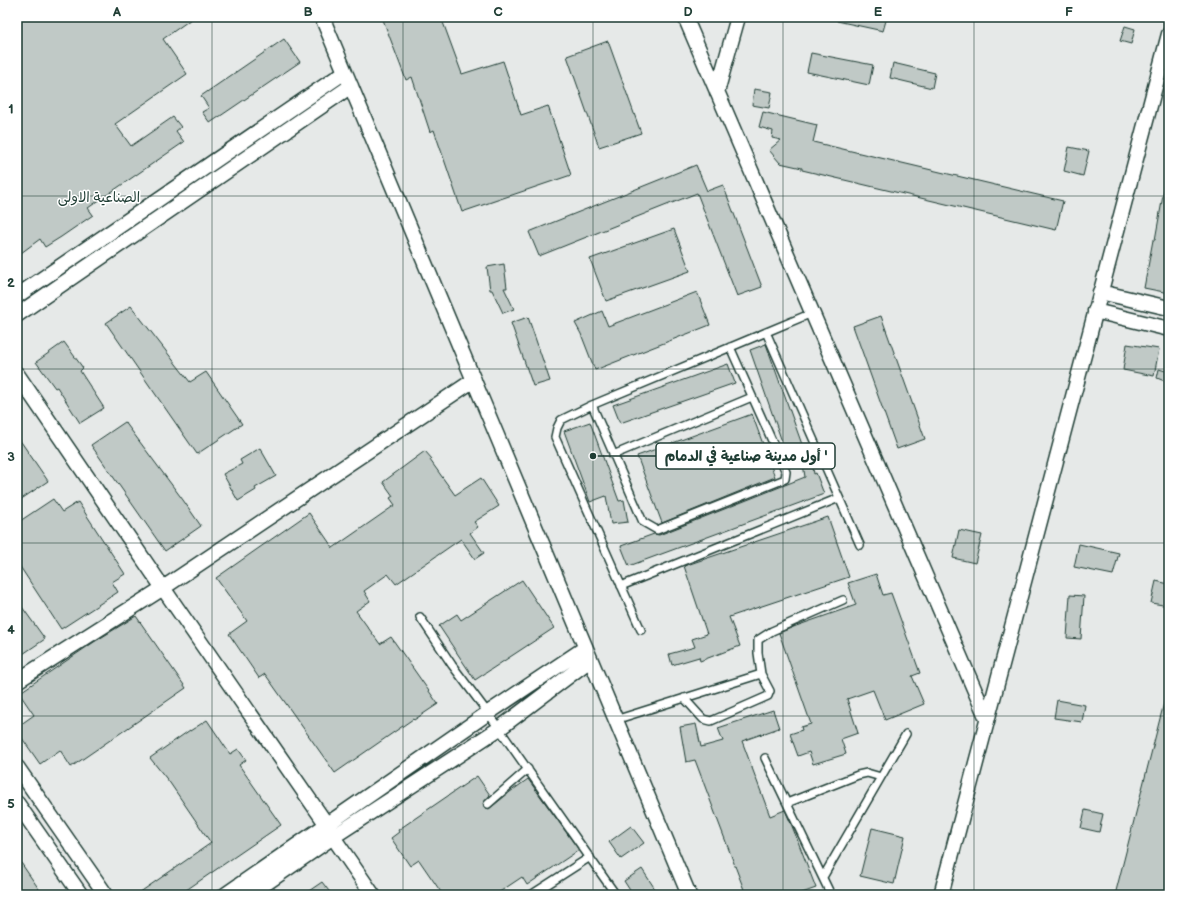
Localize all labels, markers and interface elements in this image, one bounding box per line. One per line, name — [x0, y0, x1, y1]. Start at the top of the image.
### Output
text: A — [112, 4, 121, 20]
text: B — [303, 4, 313, 20]
text: C — [493, 4, 503, 20]
text: D — [683, 4, 693, 20]
text: E — [874, 4, 883, 20]
text: F — [1065, 4, 1073, 20]
text: 1 — [8, 101, 14, 117]
district label: الصناعية الاولى — [58, 189, 140, 206]
text: 2 — [7, 275, 15, 291]
callout: أول مدينة صناعية في الدمام ' — [656, 443, 835, 469]
text: أول مدينة صناعية في الدمام ' — [665, 446, 827, 467]
text: 3 — [7, 449, 15, 465]
text: 4 — [7, 622, 15, 638]
text: 5 — [7, 796, 15, 812]

